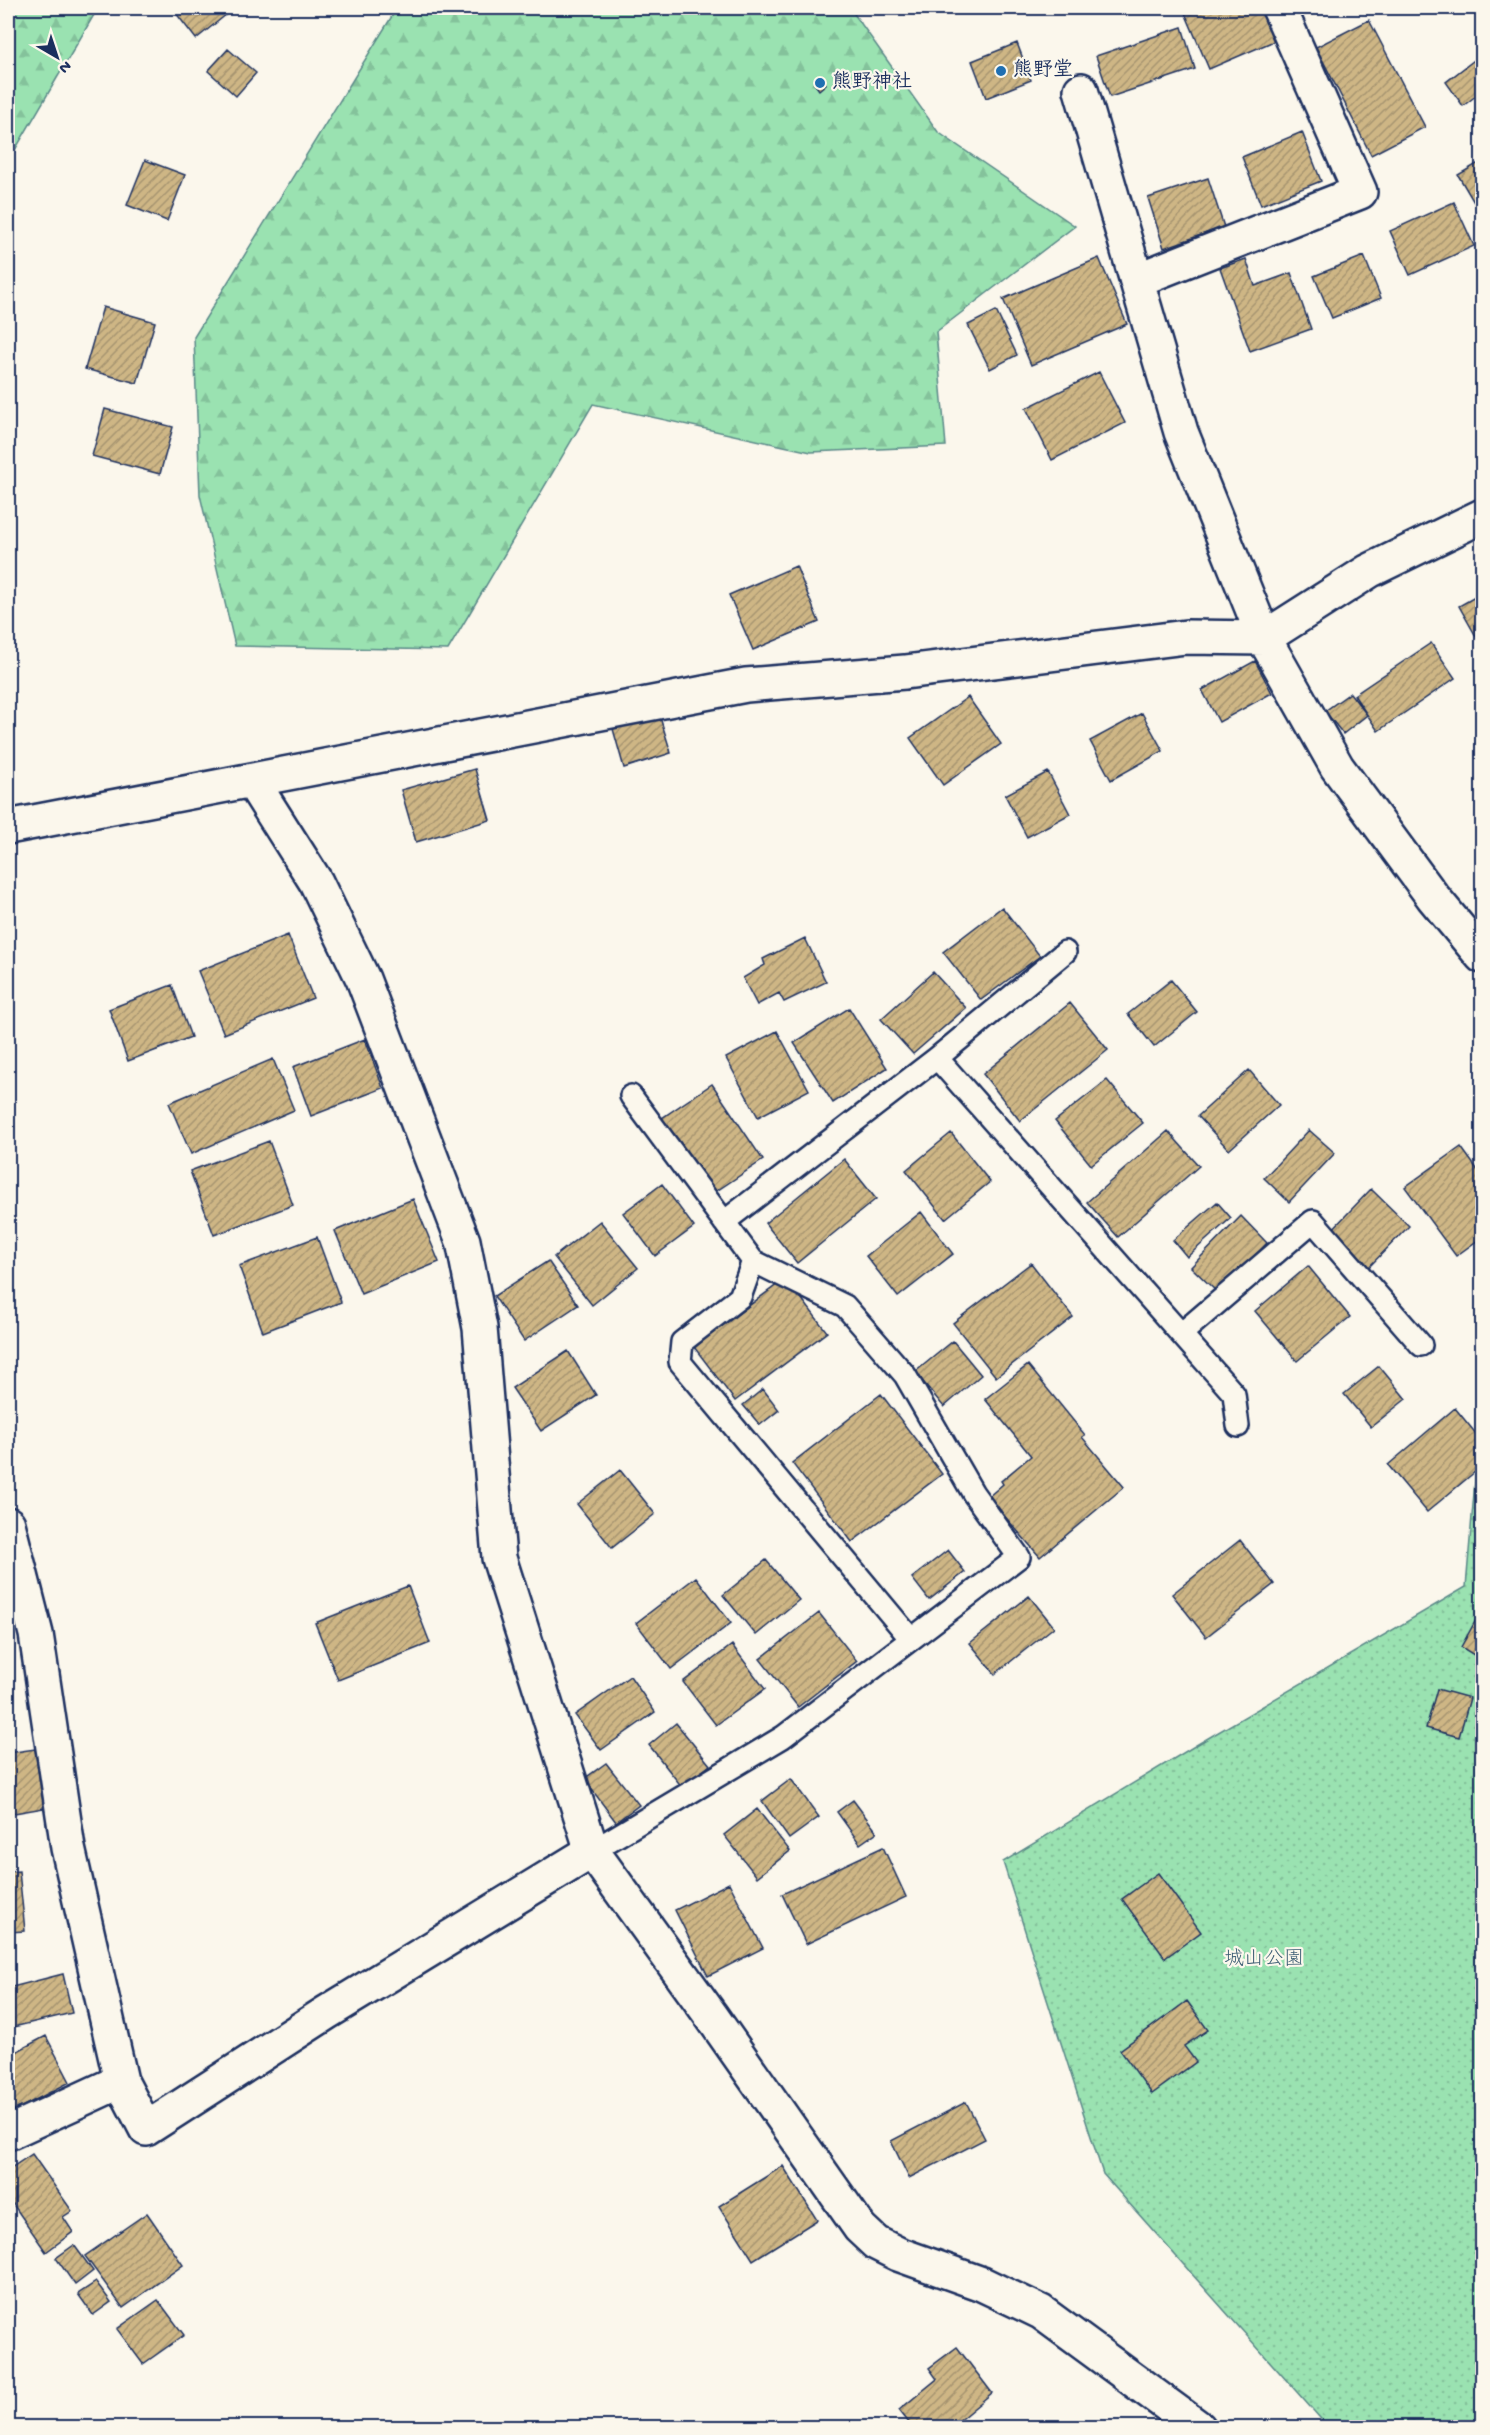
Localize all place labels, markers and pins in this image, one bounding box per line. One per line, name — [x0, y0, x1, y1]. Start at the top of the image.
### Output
place label: 熊野堂 — [1013, 58, 1073, 83]
marker: 熊野堂 — [994, 64, 1008, 78]
place label: 熊野神社 — [832, 70, 912, 95]
marker: 熊野神社 — [813, 76, 827, 90]

